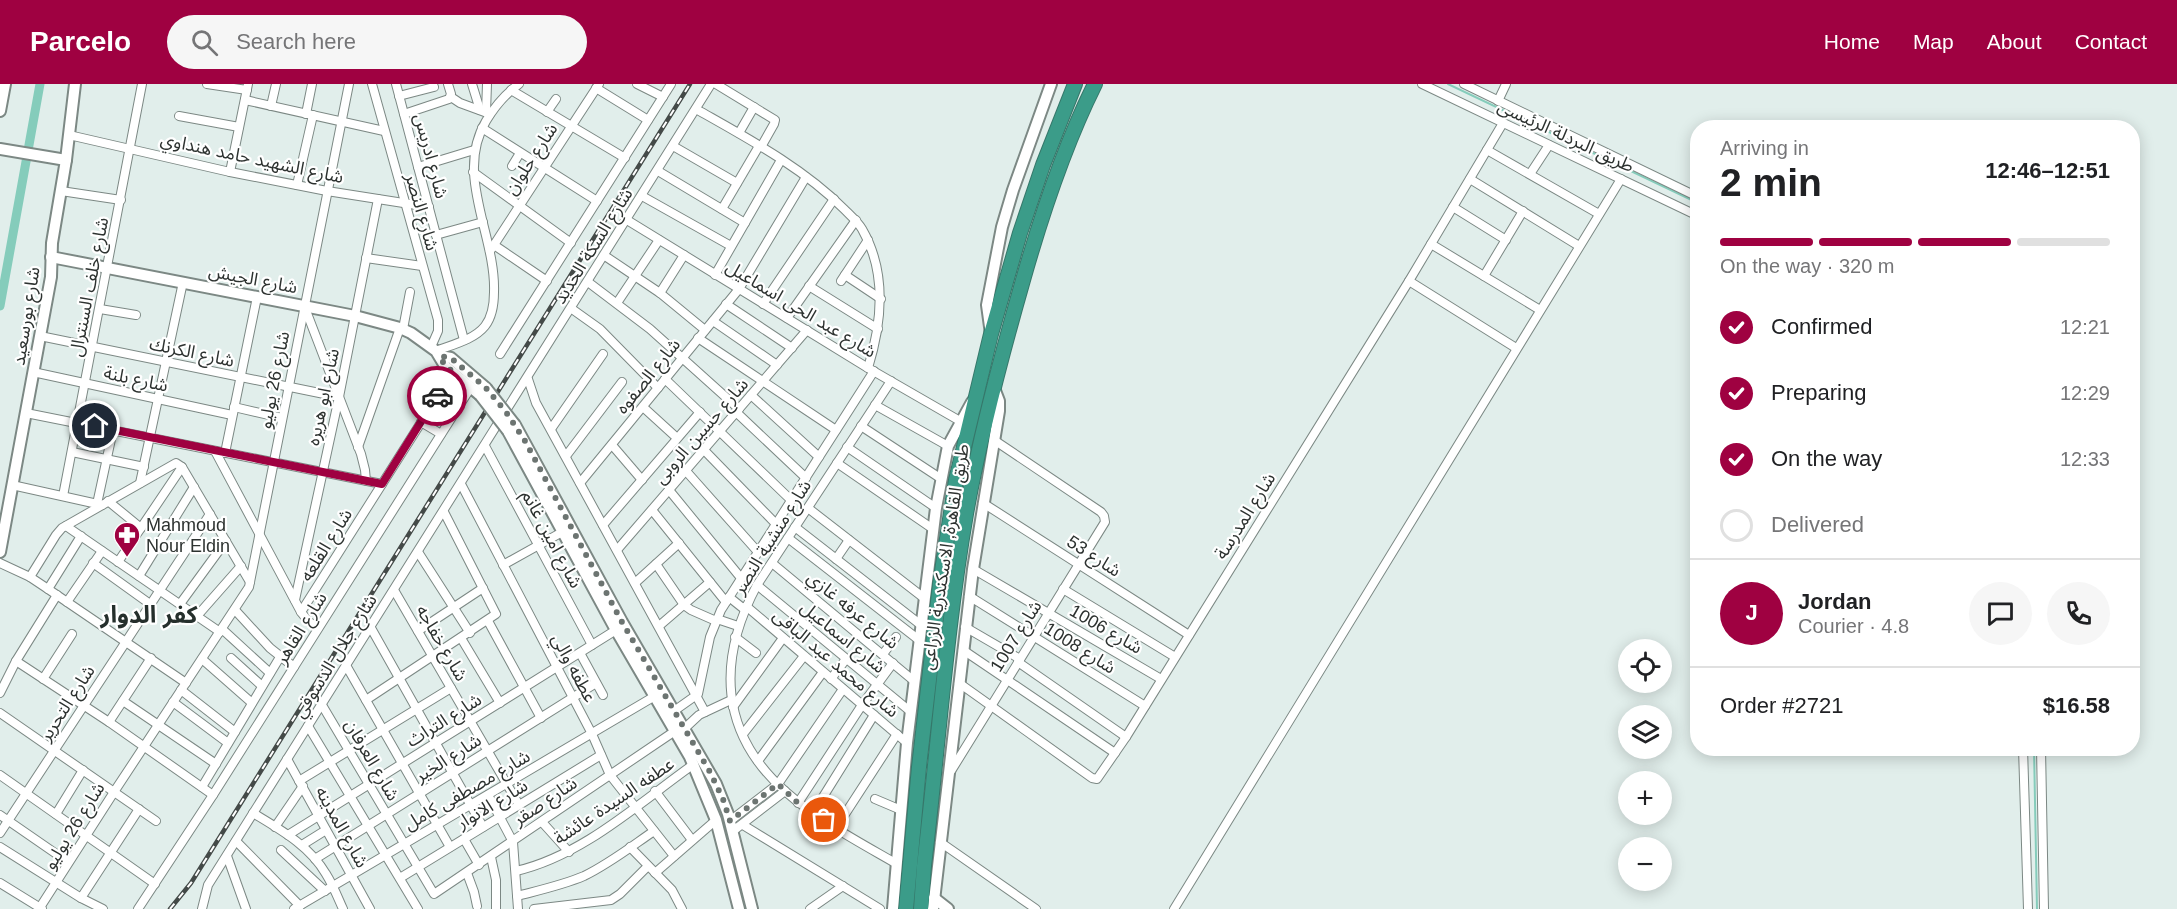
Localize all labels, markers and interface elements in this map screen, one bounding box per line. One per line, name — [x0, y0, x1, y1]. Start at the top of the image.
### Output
search box — [167, 15, 587, 69]
text: Parcelo — [30, 26, 131, 57]
icon: search — [188, 26, 221, 59]
text: Search here — [236, 29, 356, 54]
text: Home — [1824, 30, 1880, 53]
text: Map — [1913, 30, 1954, 53]
text: About — [1987, 30, 2042, 53]
text: Contact — [2075, 30, 2147, 53]
street label: طريق البردلة الرئيسى — [1494, 96, 1637, 177]
street label: شارع ادريس — [406, 111, 452, 202]
street label: شارع حلوان — [501, 120, 565, 201]
street label: شارع الشهيد حامد هنداوي — [158, 129, 345, 191]
text: Arriving in — [1720, 137, 1809, 159]
text: 12:46–12:51 — [1985, 158, 2110, 183]
text: 2 min — [1720, 161, 1822, 204]
street label: شارع النصر — [397, 170, 443, 254]
street label: شارع السكة الحديد — [549, 185, 640, 309]
street label: شارع خلف السنترال — [66, 216, 116, 359]
text: On the way · 320 m — [1720, 255, 1895, 277]
street label: شارع عبد الحى اسماعيل — [720, 256, 880, 365]
street label: شارع الجيش — [206, 261, 299, 301]
street label: شارع بورسعيد — [8, 265, 48, 367]
icon: check — [1720, 311, 1753, 344]
text: Confirmed — [1771, 314, 1872, 339]
text: 12:21 — [2060, 316, 2110, 338]
street label: شارع 26 يوليو — [255, 330, 297, 431]
street label: شارع الكرنك — [147, 333, 236, 375]
street label: شارع الصفوه — [612, 334, 687, 420]
street label: شارع ابو هريره — [303, 347, 347, 448]
street label: شارع بلنة — [101, 362, 170, 399]
courier — [407, 366, 467, 426]
street label: شارع حسين الروبى — [650, 374, 755, 490]
icon: check — [1720, 377, 1753, 410]
icon: car — [421, 380, 454, 413]
text: Preparing — [1771, 380, 1866, 405]
text: 12:29 — [2060, 382, 2110, 404]
pin — [69, 400, 120, 451]
icon: home — [78, 409, 111, 442]
street label: طريق القاهرة, الاسكندرية الزراعى — [917, 443, 974, 672]
icon: check — [1720, 443, 1753, 476]
text: On the way — [1771, 446, 1882, 471]
text: 12:33 — [2060, 448, 2110, 470]
street label: شارع المدرسة — [1211, 469, 1283, 565]
street label: شارع منشية النصر — [728, 476, 819, 601]
street label: شارع امين غانم — [514, 487, 586, 593]
street label: شارع القلعه — [296, 505, 359, 587]
text: Delivered — [1771, 512, 1864, 537]
place label: Mahmoud Nour Eldin — [146, 515, 230, 556]
pharmacy icon: Mahmoud Nour Eldin — [112, 520, 142, 558]
street label: شارع 53 — [1061, 531, 1125, 584]
street label: شارع عرفه غازي — [801, 567, 903, 656]
button: chat — [1969, 582, 2032, 645]
button: phone — [2047, 582, 2110, 645]
street label: شارع القاهر — [271, 589, 334, 670]
text: Jordan — [1798, 589, 1871, 614]
street label: شارع جلال الدسوقي — [289, 591, 384, 723]
street label: شارع اسماعيل — [794, 597, 889, 680]
street label: شارع 1007 — [986, 597, 1049, 677]
street label: شارع 1006 — [1064, 600, 1146, 661]
text: J — [1745, 600, 1758, 625]
district label: كفر الدوار — [100, 601, 198, 629]
street label: شارع خفاجه — [409, 602, 472, 686]
street label: شارع محمد عبد الباقى — [767, 605, 903, 724]
text: Courier · 4.8 — [1798, 615, 1909, 637]
street label: شارع 1008 — [1039, 618, 1119, 681]
street label: عطفه والي — [545, 630, 600, 707]
map controls — [1618, 639, 1672, 891]
button: locate — [1618, 639, 1672, 693]
street label: شارع التحرير — [35, 661, 102, 748]
street label: شارع التراث — [403, 689, 487, 754]
text: Order #2721 — [1720, 693, 1844, 718]
text: $16.58 — [2043, 693, 2110, 718]
button: layers — [1618, 705, 1672, 759]
street label: شارع العرفان — [337, 716, 403, 806]
street label: شارع الخير — [410, 730, 487, 790]
street label: شارع مصطفى كامل — [401, 746, 535, 838]
street label: عطفه السيدة عائشة — [550, 753, 678, 849]
button: + — [1618, 771, 1672, 825]
street label: شارع صقر — [509, 772, 583, 833]
street label: شارع الانوار — [452, 775, 533, 837]
street label: شارع 26 يوليو — [39, 779, 112, 875]
street label: شارع المدينه — [308, 783, 372, 873]
pin — [798, 794, 849, 845]
icon: bag — [807, 803, 840, 836]
button: − — [1618, 837, 1672, 891]

